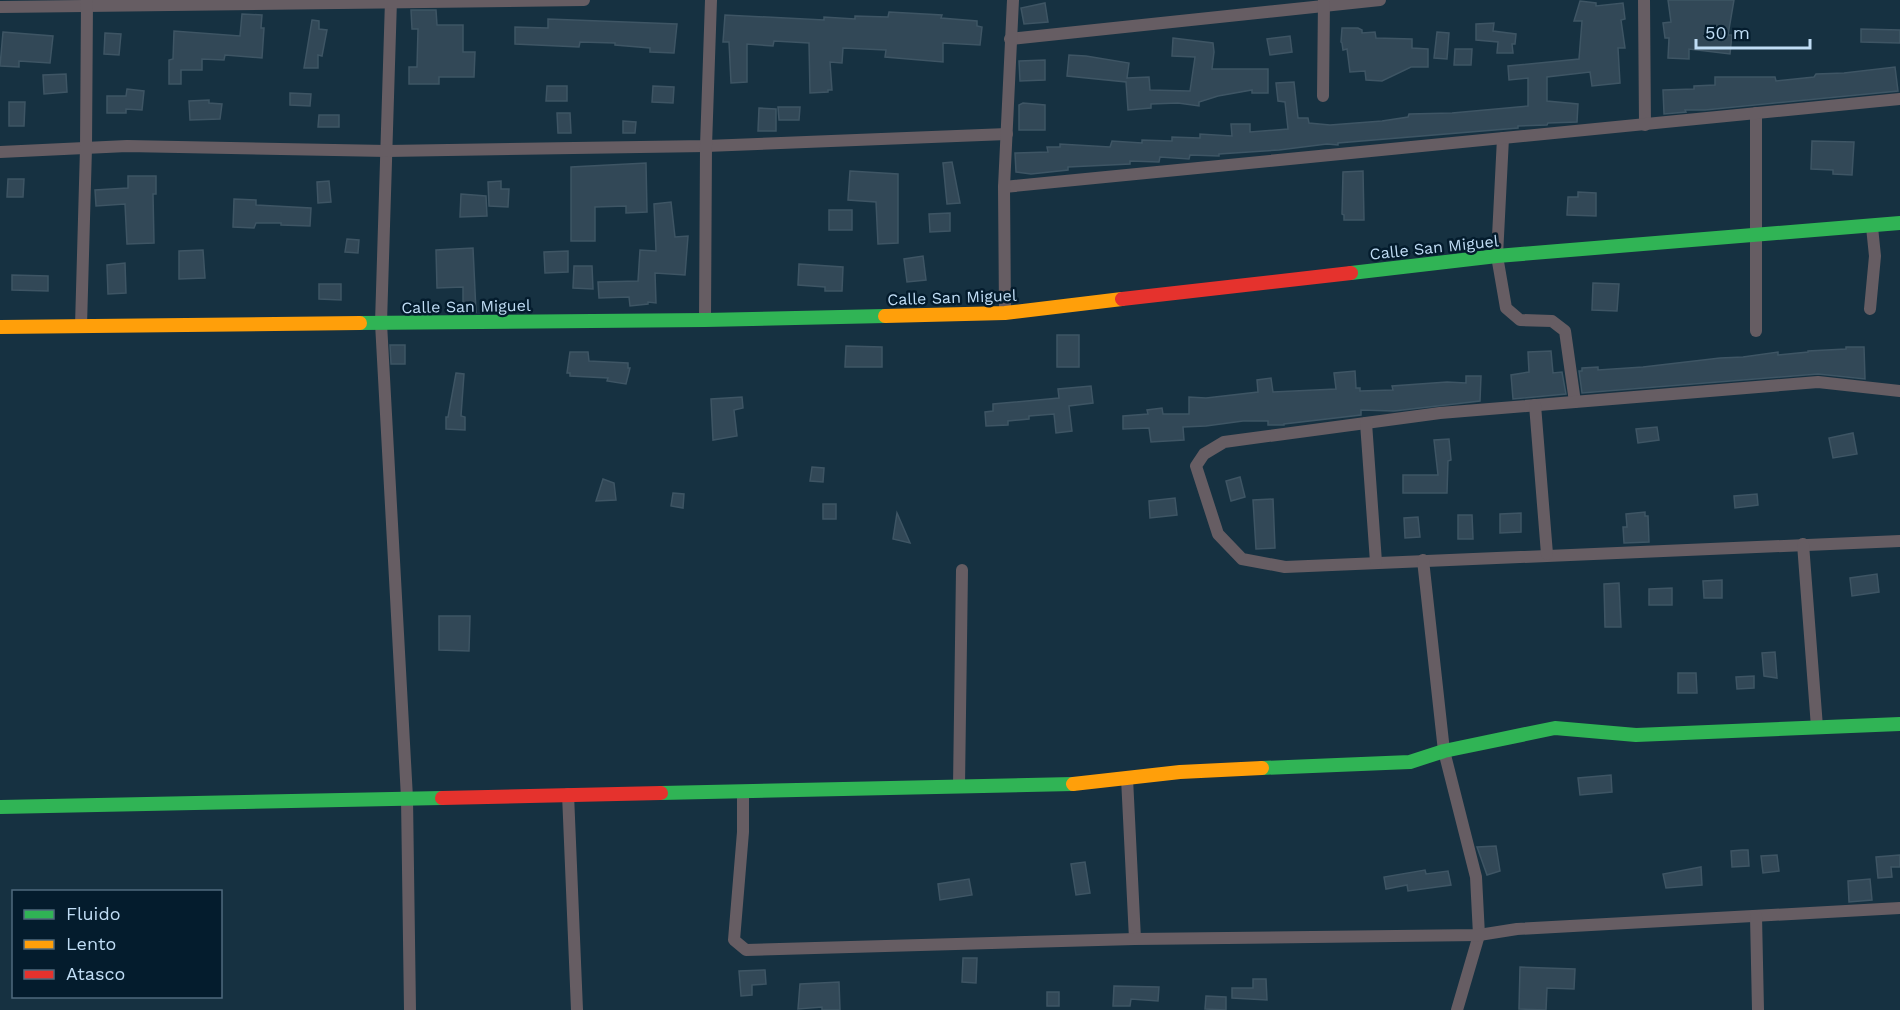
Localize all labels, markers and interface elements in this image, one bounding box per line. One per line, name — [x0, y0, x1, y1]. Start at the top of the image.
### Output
scale bar — [1696, 12, 1810, 50]
text: 50 m — [1705, 22, 1750, 43]
street label: Calle San Miguel — [1369, 231, 1500, 264]
street label: Calle San Miguel — [887, 286, 1017, 309]
street label: Calle San Miguel — [401, 296, 531, 317]
legend — [12, 890, 222, 998]
text: Fluido — [66, 903, 120, 924]
text: Lento — [66, 933, 116, 954]
text: Atasco — [66, 963, 125, 984]

